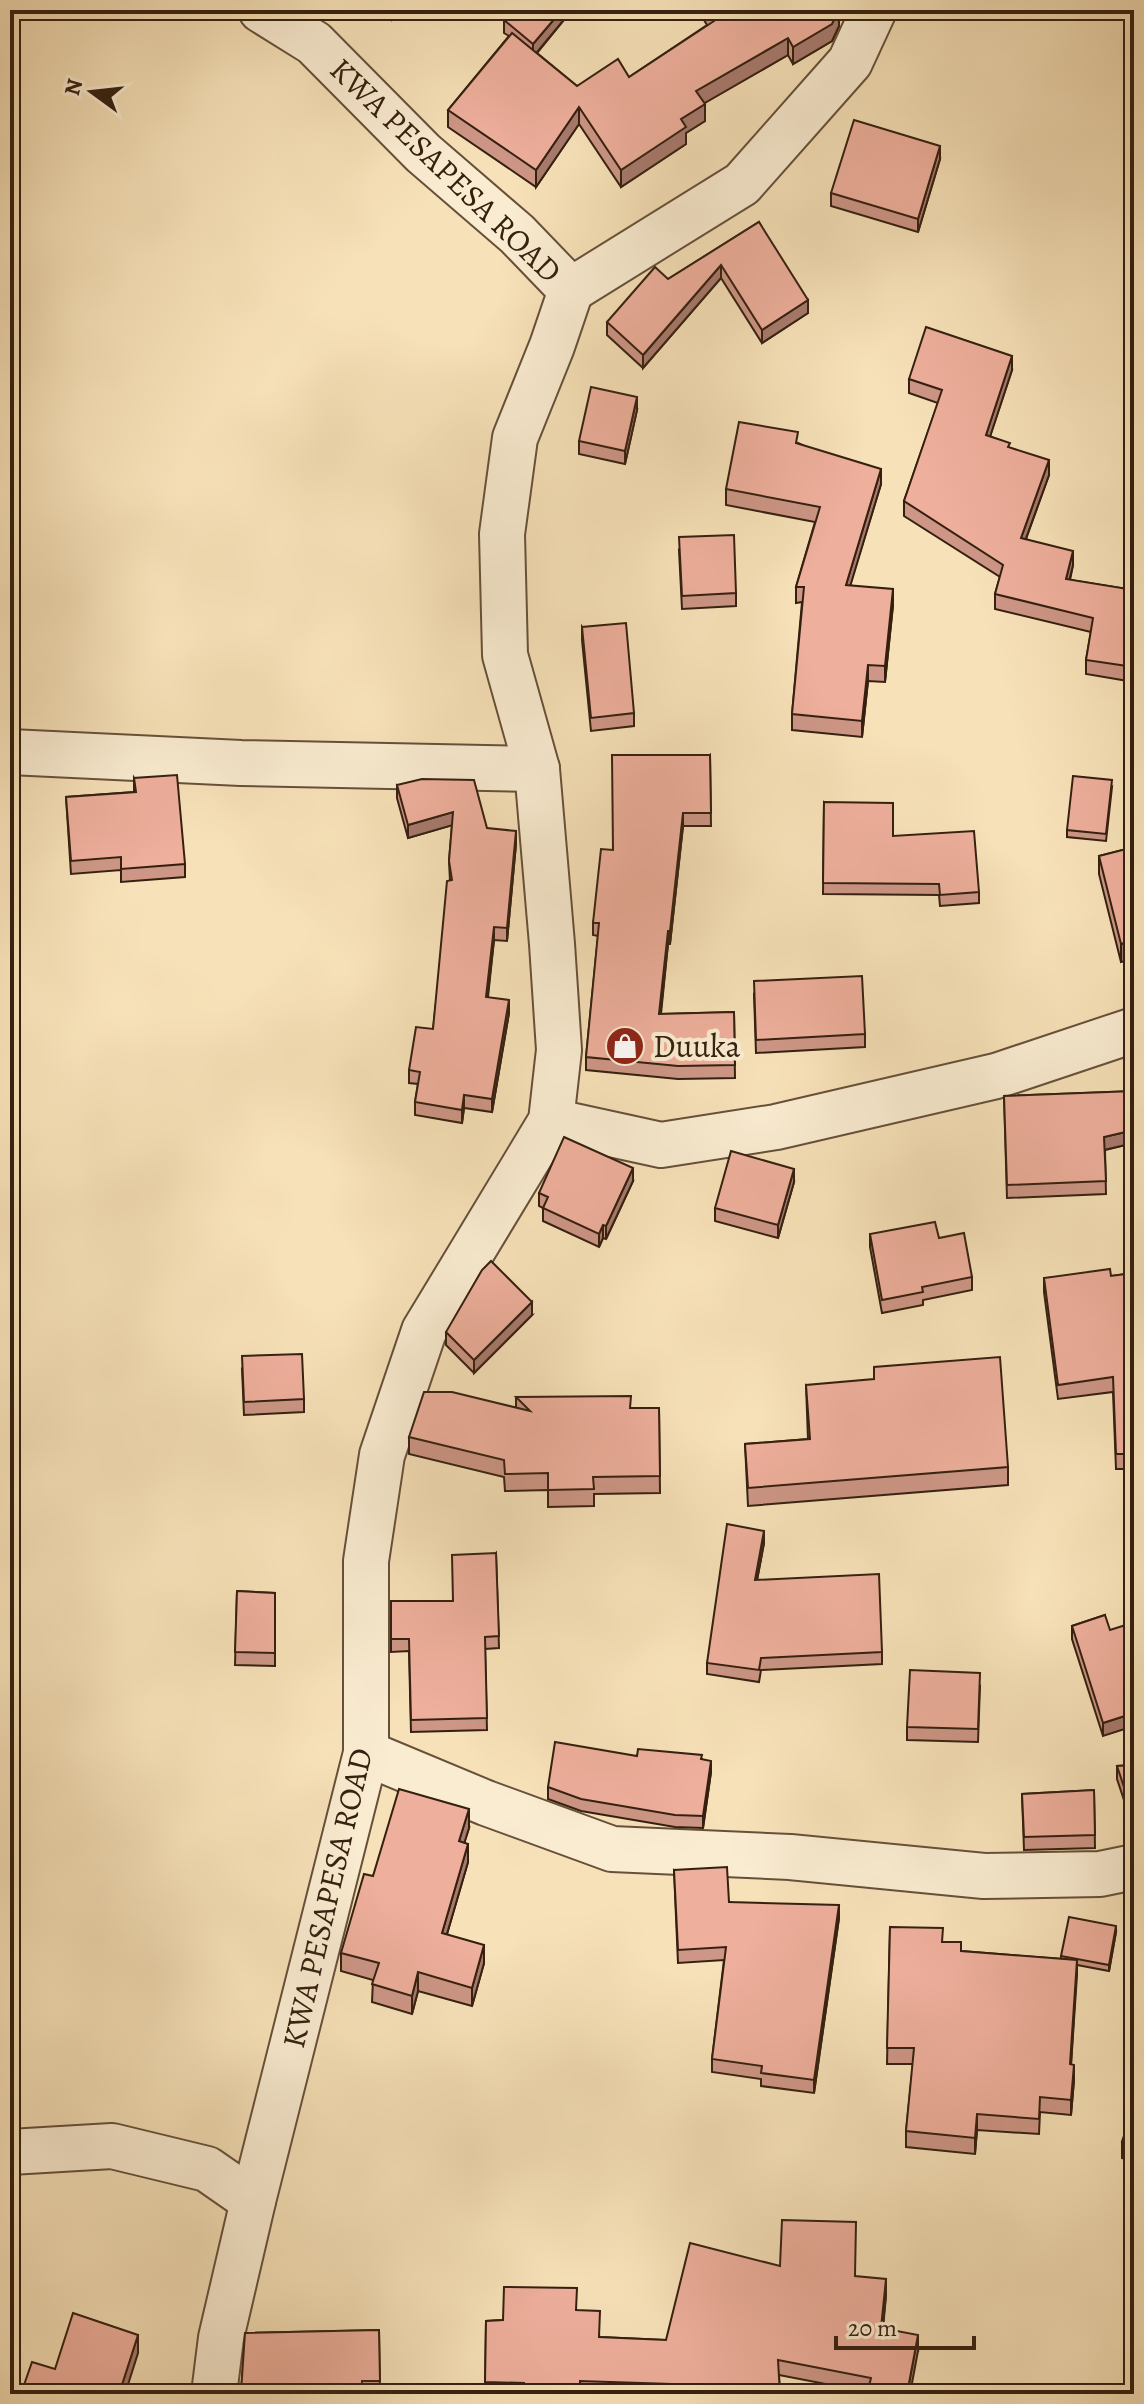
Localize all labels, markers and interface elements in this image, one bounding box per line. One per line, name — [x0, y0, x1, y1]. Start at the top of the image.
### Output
street label: KWA PESAPESA ROAD — [320, 48, 572, 292]
north arrow — [52, 52, 132, 132]
text: N — [57, 75, 90, 99]
place label: Duuka — [653, 1024, 740, 1068]
shop icon: Duuka — [604, 1025, 646, 1067]
street label: KWA PESAPESA ROAD — [271, 1744, 383, 2052]
scale bar — [836, 2300, 974, 2350]
text: 20 m — [848, 2312, 897, 2344]

